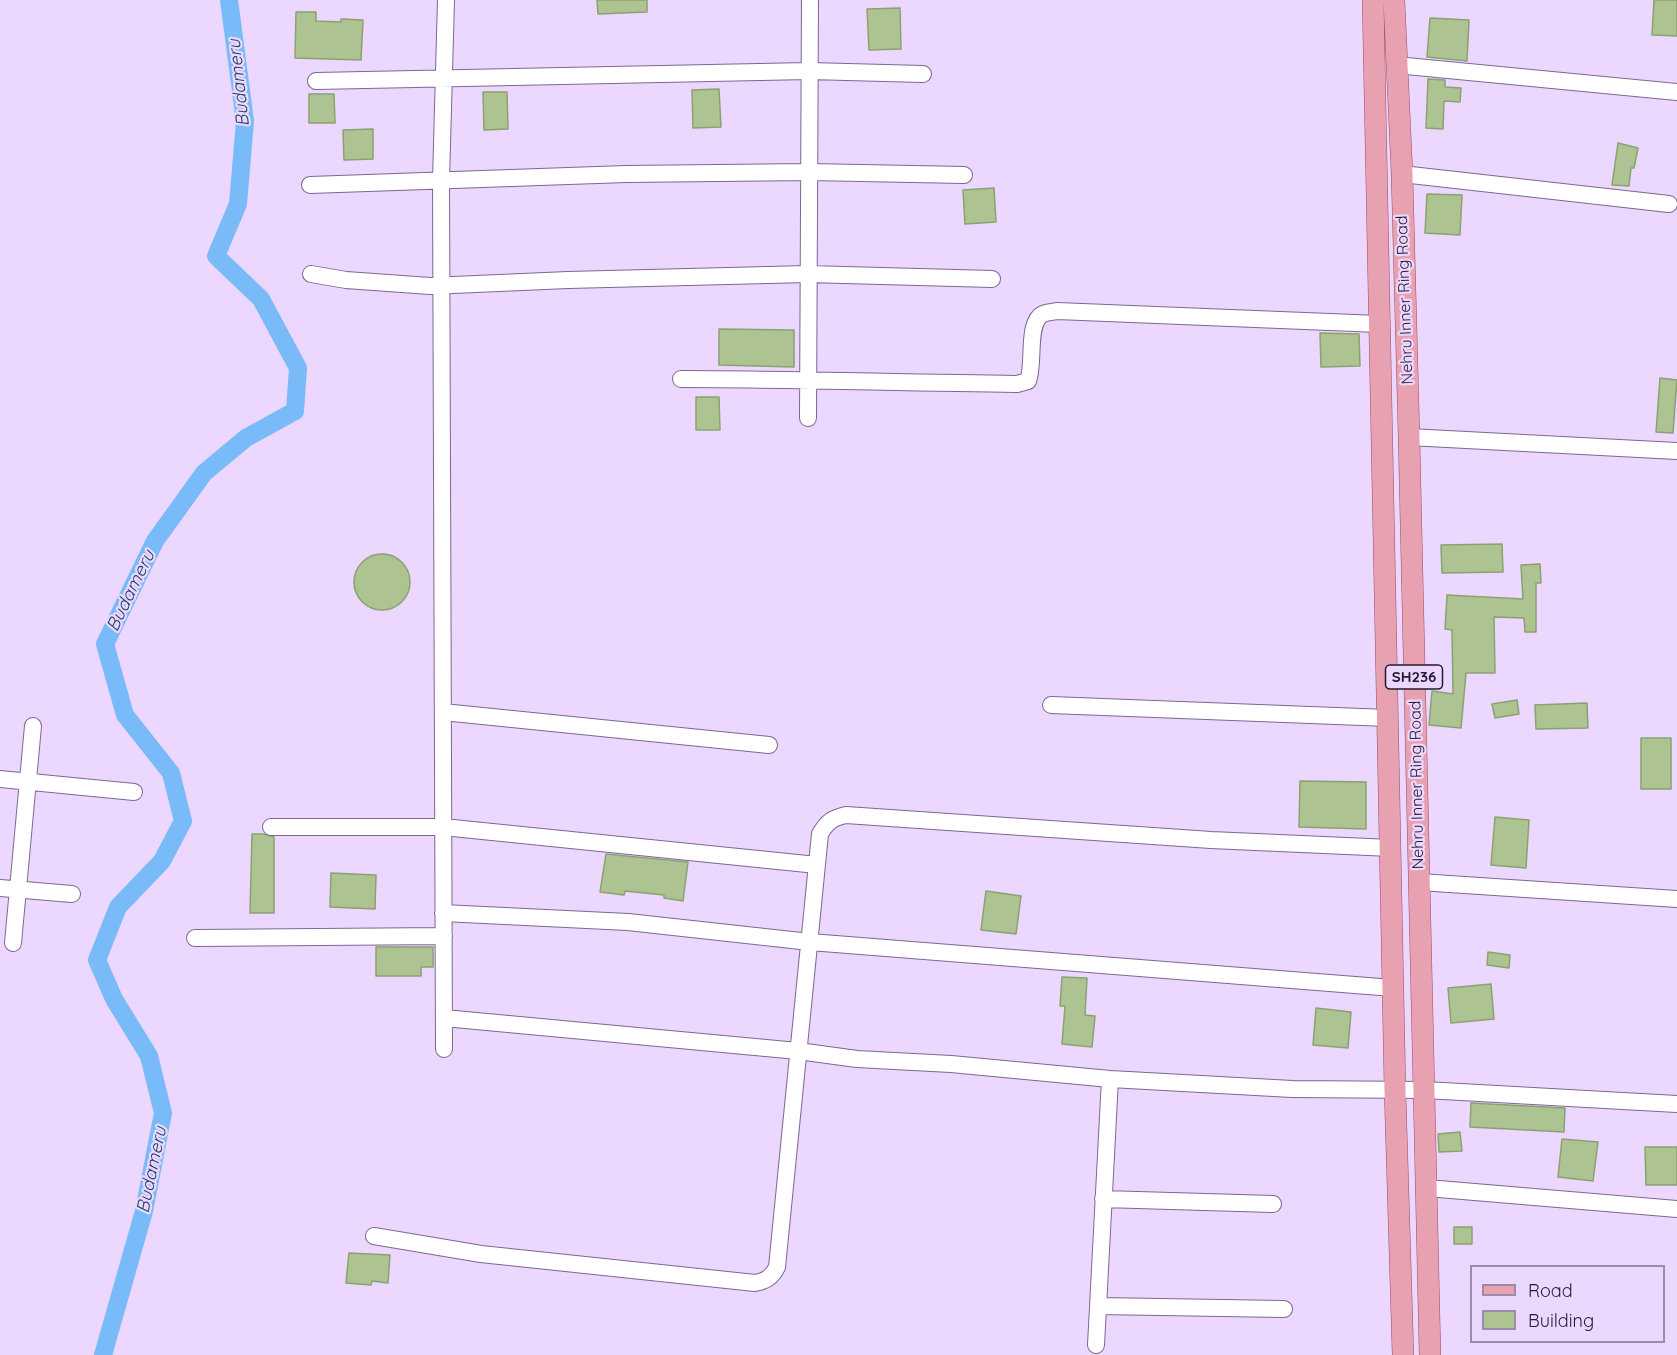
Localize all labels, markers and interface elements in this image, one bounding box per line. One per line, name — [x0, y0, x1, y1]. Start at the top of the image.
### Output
water label: Budameru — [224, 38, 254, 128]
street label: Nehru Inner Ring Road — [1392, 215, 1418, 385]
water label: Budameru — [102, 547, 160, 635]
road number: SH236 — [1386, 665, 1442, 689]
street label: Nehru Inner Ring Road — [1406, 700, 1428, 870]
water label: Budameru — [132, 1125, 172, 1215]
legend — [1470, 1265, 1665, 1343]
text: Road — [1528, 1279, 1573, 1302]
text: Building — [1528, 1309, 1594, 1332]

